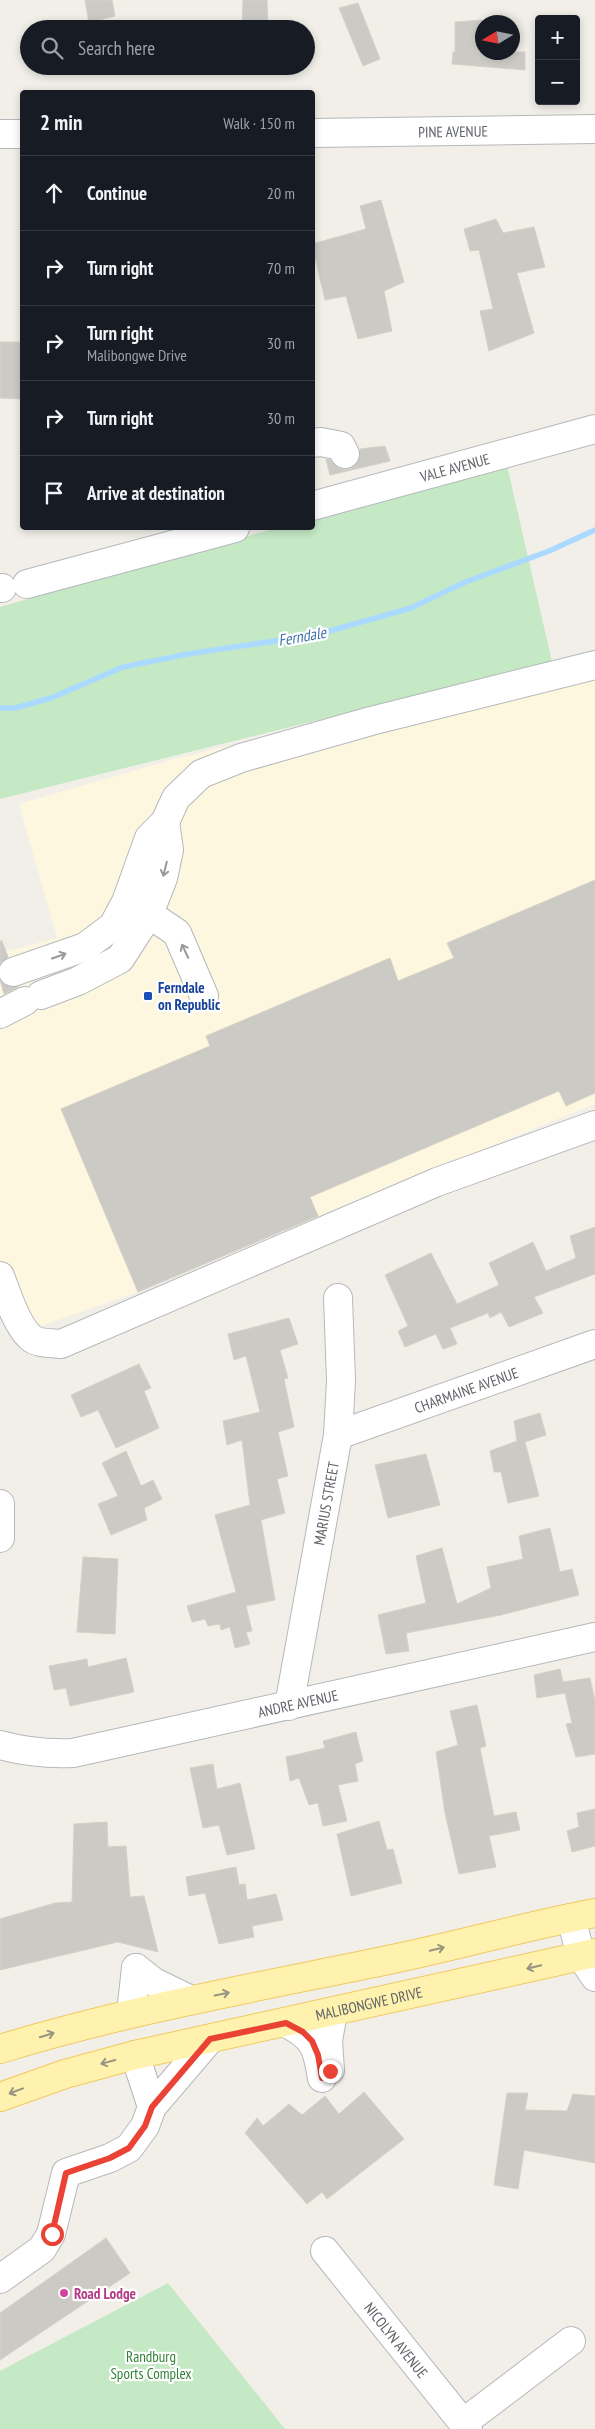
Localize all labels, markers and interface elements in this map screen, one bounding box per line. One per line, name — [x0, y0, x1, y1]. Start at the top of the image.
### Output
north arrow — [475, 15, 520, 60]
map controls — [535, 15, 580, 105]
button: + — [535, 15, 580, 60]
search box — [20, 20, 315, 75]
icon: search — [38, 34, 66, 62]
text: Search here — [78, 36, 155, 60]
button: − — [535, 60, 580, 105]
text: 2 min — [40, 109, 82, 136]
text: Walk · 150 m — [223, 113, 295, 133]
street label: PINE AVENUE — [418, 121, 488, 141]
icon: ahead — [40, 179, 68, 207]
text: Continue — [87, 181, 147, 205]
text: 20 m — [267, 183, 295, 203]
icon: right — [40, 254, 68, 282]
text: Turn right — [87, 256, 153, 280]
text: 70 m — [267, 258, 295, 278]
text: Turn right — [87, 321, 153, 345]
icon: right — [40, 329, 68, 357]
text: 30 m — [267, 333, 295, 353]
text: Malibongwe Drive — [87, 345, 187, 365]
icon: right — [40, 404, 68, 432]
text: Turn right — [87, 406, 153, 430]
text: 30 m — [267, 408, 295, 428]
street label: VALE AVENUE — [417, 449, 492, 486]
icon: arrive — [40, 479, 68, 507]
text: Arrive at destination — [87, 481, 225, 505]
water label: Ferndale — [276, 622, 329, 650]
one-way arrow — [160, 860, 169, 876]
one-way arrow — [180, 944, 189, 959]
one-way arrow — [51, 951, 67, 960]
place label: Ferndale on Republic — [158, 978, 221, 1014]
marker: Ferndale on Republic — [142, 990, 154, 1002]
street label: CHARMAINE AVENUE — [412, 1362, 521, 1417]
street label: MARIUS STREET — [309, 1460, 343, 1547]
street label: ANDRE AVENUE — [256, 1685, 340, 1721]
one-way arrow — [428, 1944, 444, 1953]
one-way arrow — [526, 1963, 542, 1972]
street label: MALIBONGWE DRIVE — [314, 1982, 424, 2024]
one-way arrow — [213, 1988, 229, 1998]
one-way arrow — [38, 2029, 54, 2039]
one-way arrow — [101, 2058, 117, 2067]
route end — [319, 2060, 342, 2083]
one-way arrow — [9, 2087, 24, 2096]
route start — [41, 2223, 64, 2246]
place label: Road Lodge — [74, 2284, 136, 2303]
marker: Road Lodge — [58, 2287, 70, 2299]
street label: NICOLYN AVENUE — [360, 2298, 432, 2381]
park label: Randburg Sports Complex — [110, 2347, 192, 2383]

